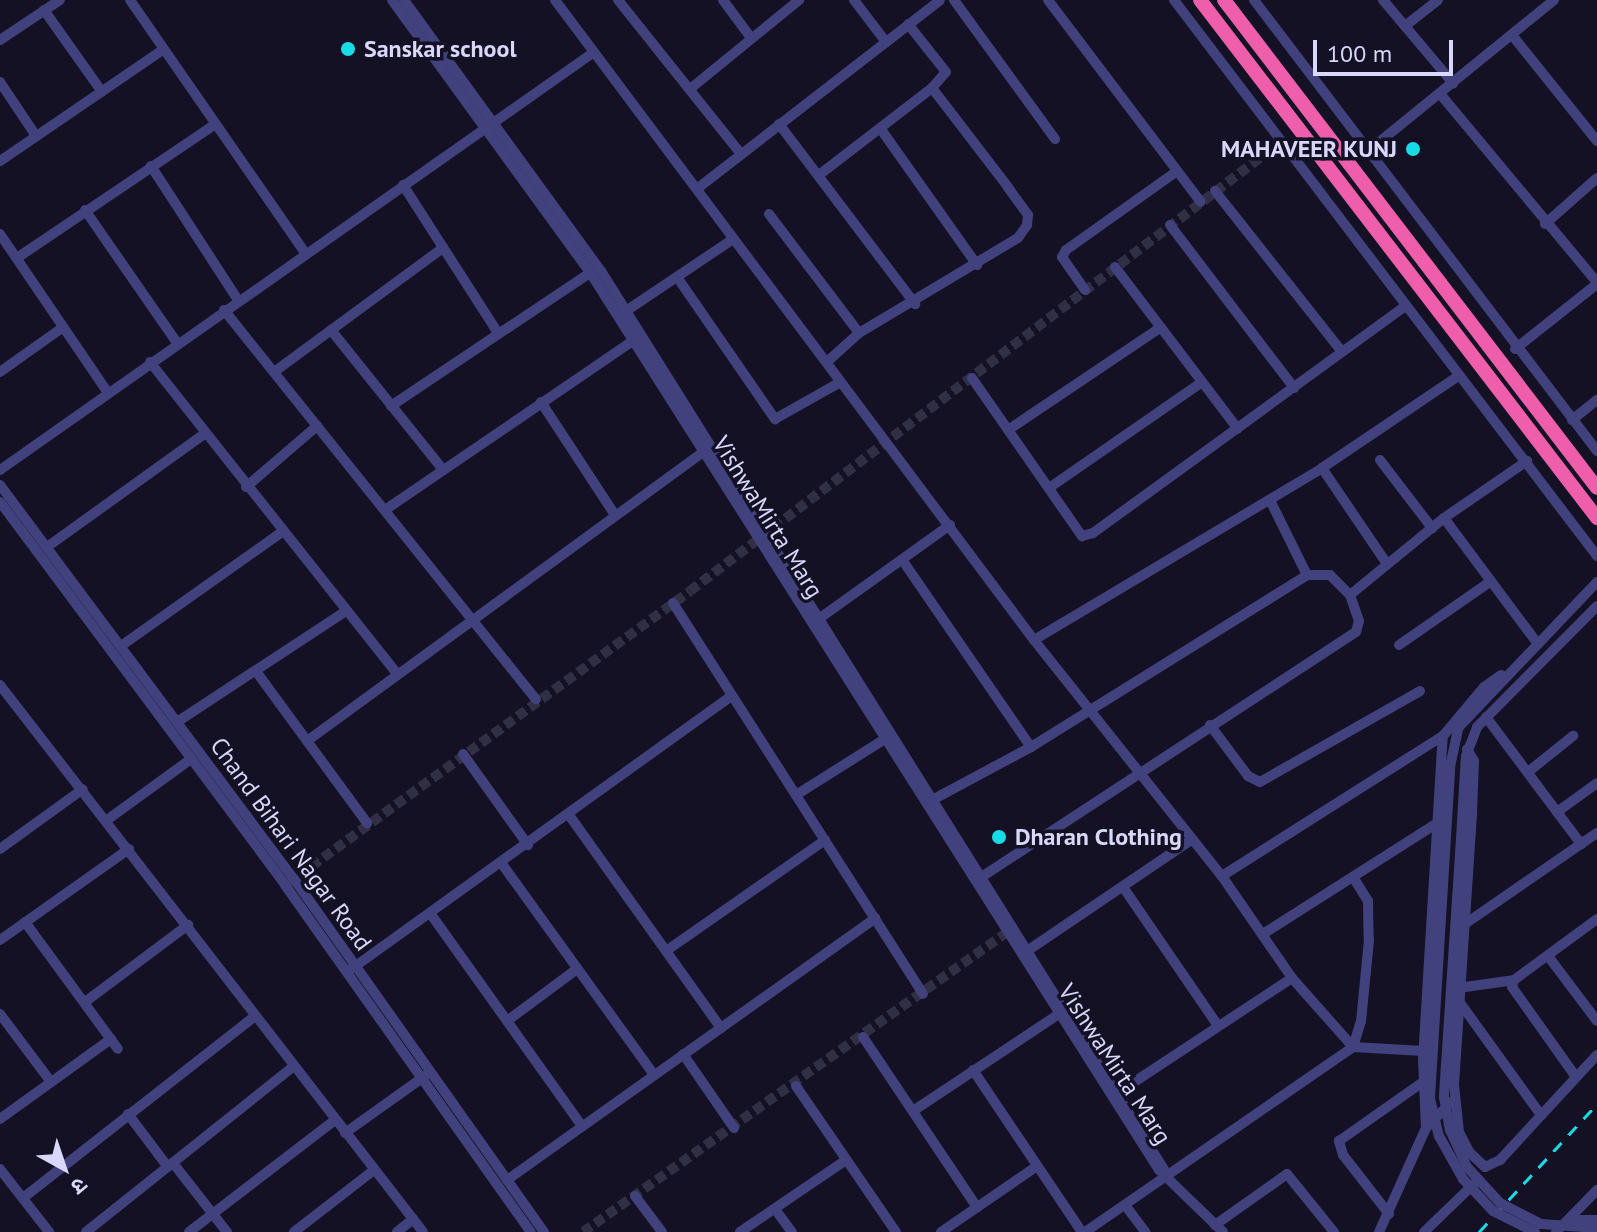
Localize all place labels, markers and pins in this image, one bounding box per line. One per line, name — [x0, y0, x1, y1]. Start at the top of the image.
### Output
place label: Sanskar school — [364, 35, 516, 63]
marker: Sanskar school — [339, 40, 357, 58]
place label: MAHAVEER KUNJ — [1221, 135, 1397, 163]
marker: MAHAVEER KUNJ — [1404, 140, 1422, 158]
place label: Dharan Clothing — [1015, 823, 1182, 851]
marker: Dharan Clothing — [990, 828, 1008, 846]

